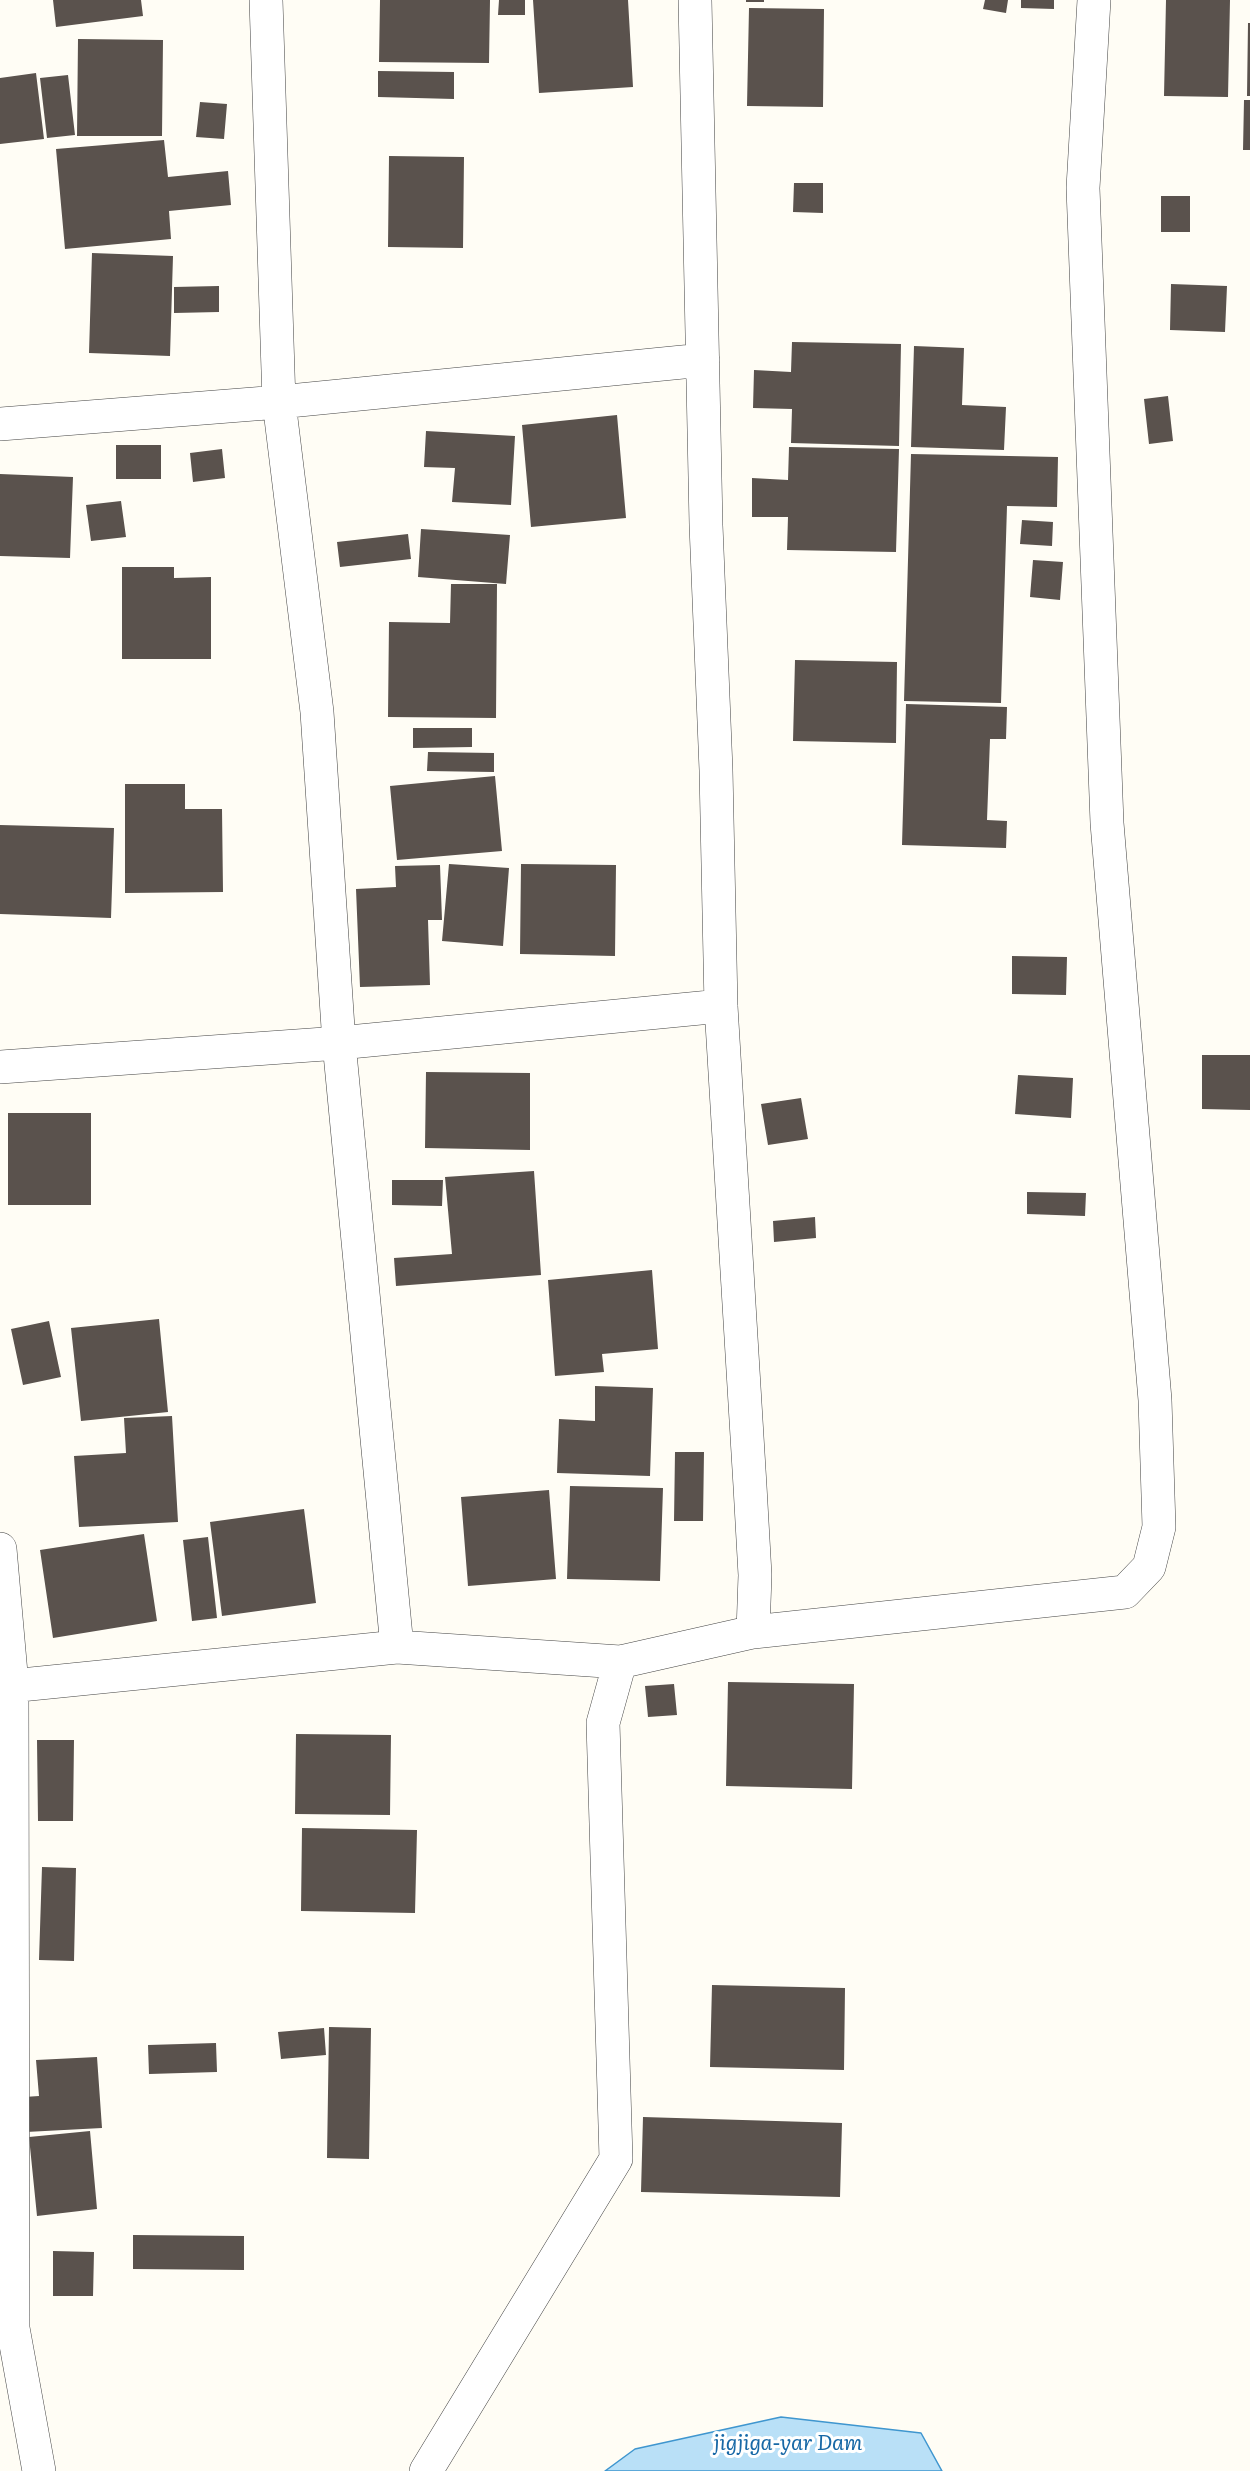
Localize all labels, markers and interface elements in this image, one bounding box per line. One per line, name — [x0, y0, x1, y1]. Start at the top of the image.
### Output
water label: jigjiga-yar Dam — [714, 2431, 862, 2457]

